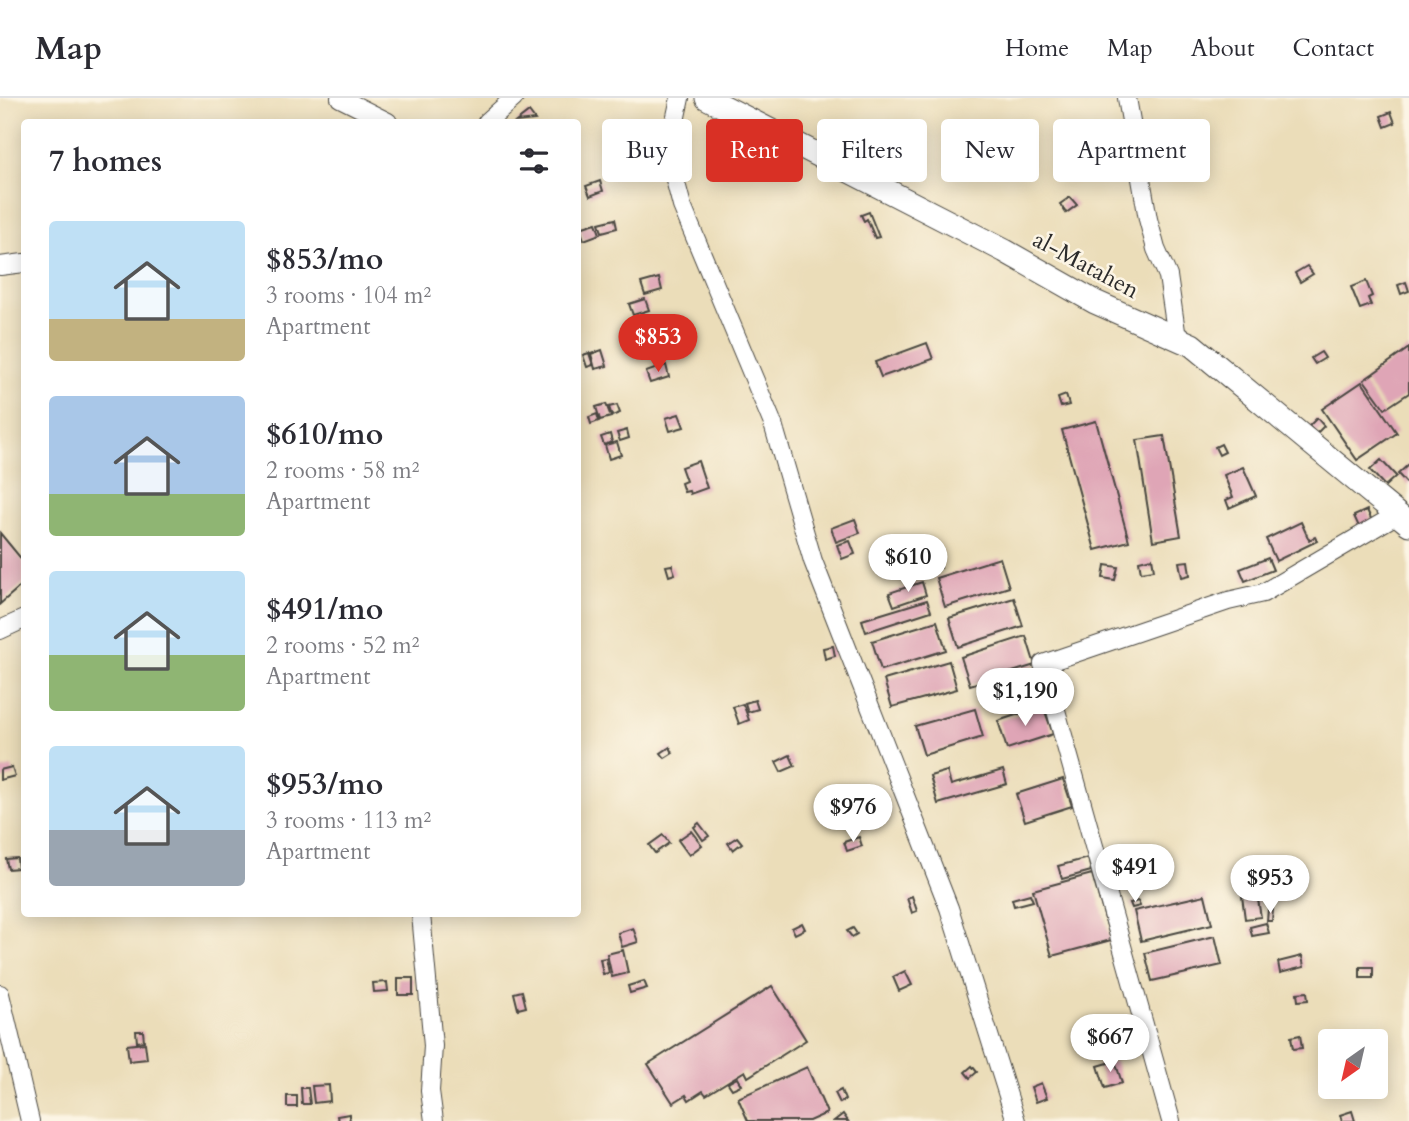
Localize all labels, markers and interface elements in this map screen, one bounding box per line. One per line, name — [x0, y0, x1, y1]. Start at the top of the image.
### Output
text: Map — [35, 26, 102, 71]
text: Home — [1005, 32, 1069, 65]
text: Map — [1107, 32, 1153, 65]
text: About — [1191, 32, 1255, 65]
text: Contact — [1293, 32, 1374, 65]
chip: Buy — [602, 119, 692, 182]
chip: Rent — [706, 119, 803, 182]
chip: Filters — [817, 119, 927, 182]
chip: New — [941, 119, 1039, 182]
chip: Apartment — [1053, 119, 1210, 182]
text: 7 homes — [49, 141, 162, 182]
icon: filters — [515, 142, 553, 180]
street label: al-Matahen — [1027, 223, 1145, 307]
text: $853/mo — [266, 239, 383, 280]
icon: home — [105, 249, 189, 333]
text: 3 rooms · 104 m² — [266, 280, 431, 311]
text: Apartment — [266, 311, 370, 342]
pin: $853 — [617, 314, 699, 374]
text: $853 — [634, 321, 682, 352]
text: $610/mo — [266, 414, 383, 455]
icon: home — [105, 424, 189, 508]
text: 2 rooms · 58 m² — [266, 455, 419, 486]
text: Apartment — [266, 486, 370, 517]
pin: $610 — [867, 534, 949, 594]
text: $610 — [884, 541, 932, 572]
text: $491/mo — [266, 589, 383, 630]
icon: home — [105, 599, 189, 683]
text: 2 rooms · 52 m² — [266, 630, 419, 661]
text: Apartment — [266, 661, 370, 692]
pin: $1,190 — [968, 668, 1082, 728]
text: $1,190 — [992, 675, 1058, 706]
text: $953/mo — [266, 764, 383, 805]
icon: home — [105, 774, 189, 858]
pin: $976 — [812, 784, 894, 844]
text: $976 — [829, 791, 877, 822]
text: 3 rooms · 113 m² — [266, 805, 431, 836]
text: Apartment — [266, 836, 370, 867]
pin: $491 — [1094, 844, 1176, 904]
text: $491 — [1111, 851, 1159, 882]
pin: $953 — [1229, 856, 1311, 915]
text: $953 — [1246, 862, 1294, 893]
pin: $667 — [1069, 1014, 1151, 1074]
text: $667 — [1086, 1021, 1134, 1052]
north arrow — [1318, 1029, 1388, 1099]
map controls — [1318, 1029, 1388, 1099]

